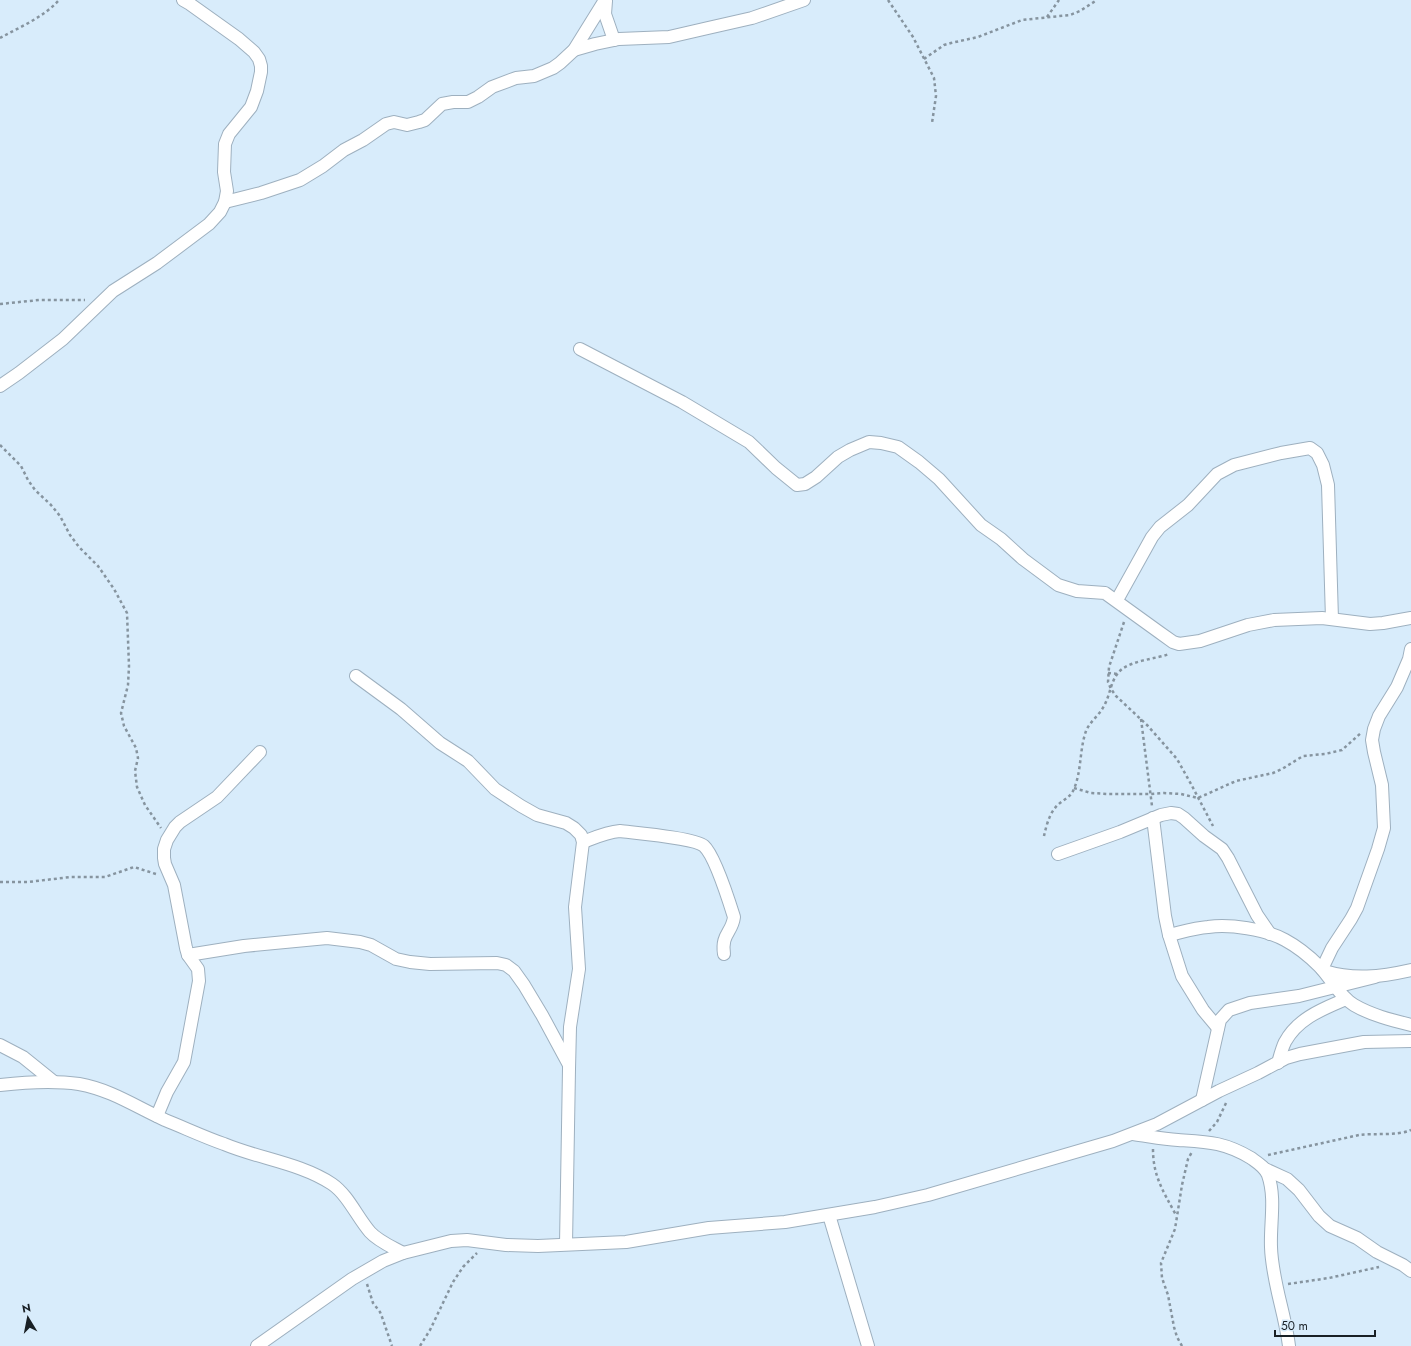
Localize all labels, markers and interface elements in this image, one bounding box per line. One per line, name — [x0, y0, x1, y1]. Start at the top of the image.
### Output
north arrow — [8, 1298, 48, 1338]
text: N — [21, 1300, 32, 1317]
scale bar — [1275, 1312, 1375, 1338]
text: 50 m — [1281, 1317, 1308, 1335]

